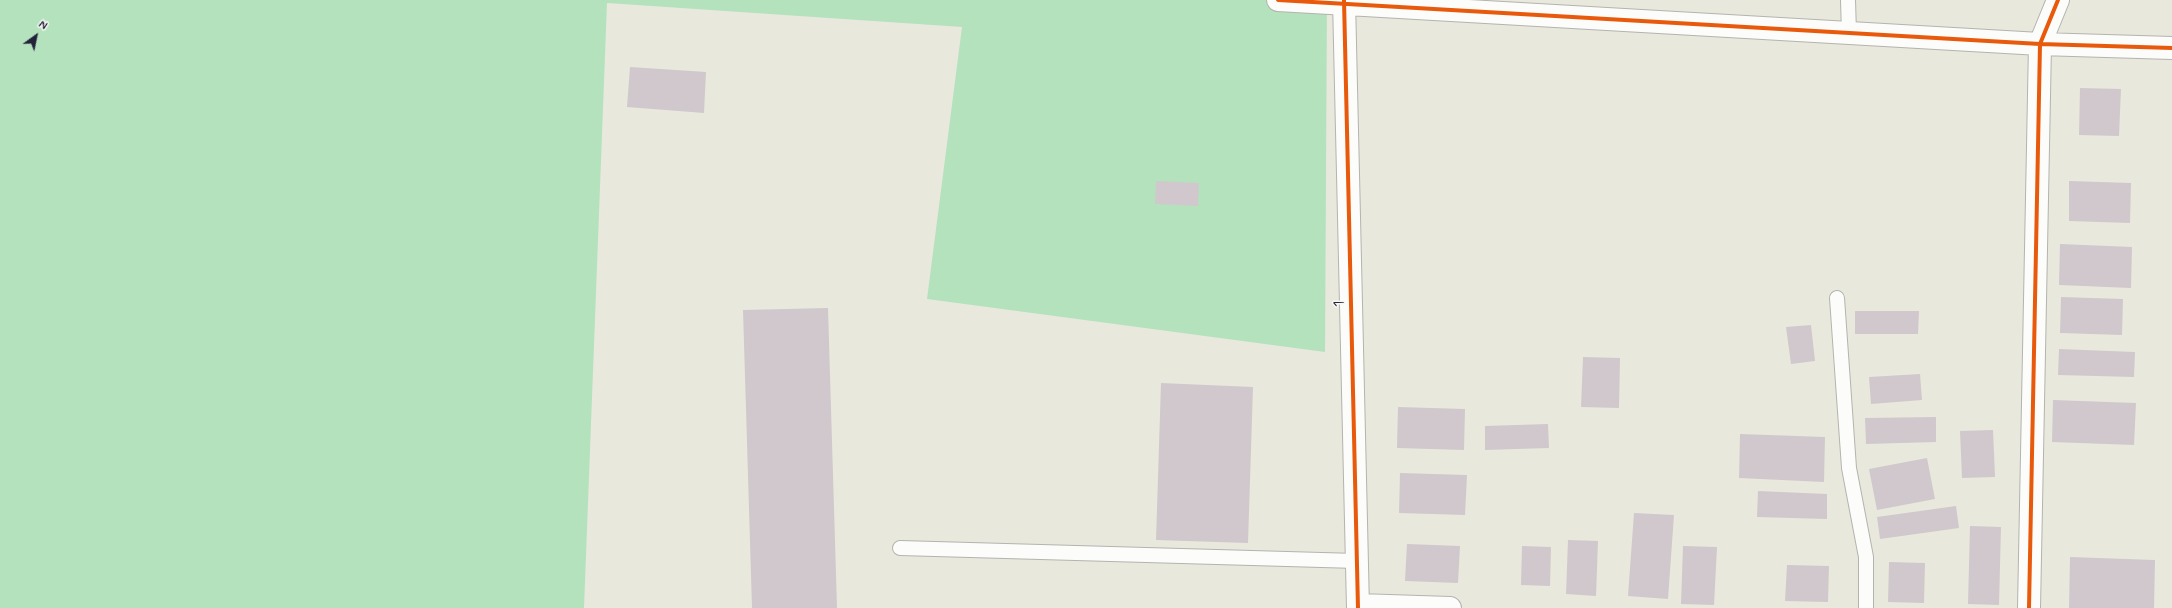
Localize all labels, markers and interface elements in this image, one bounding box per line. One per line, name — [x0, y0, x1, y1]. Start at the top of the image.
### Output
north arrow — [16, 16, 56, 56]
text: N — [36, 18, 49, 34]
street label: 1 — [1332, 301, 1348, 307]

